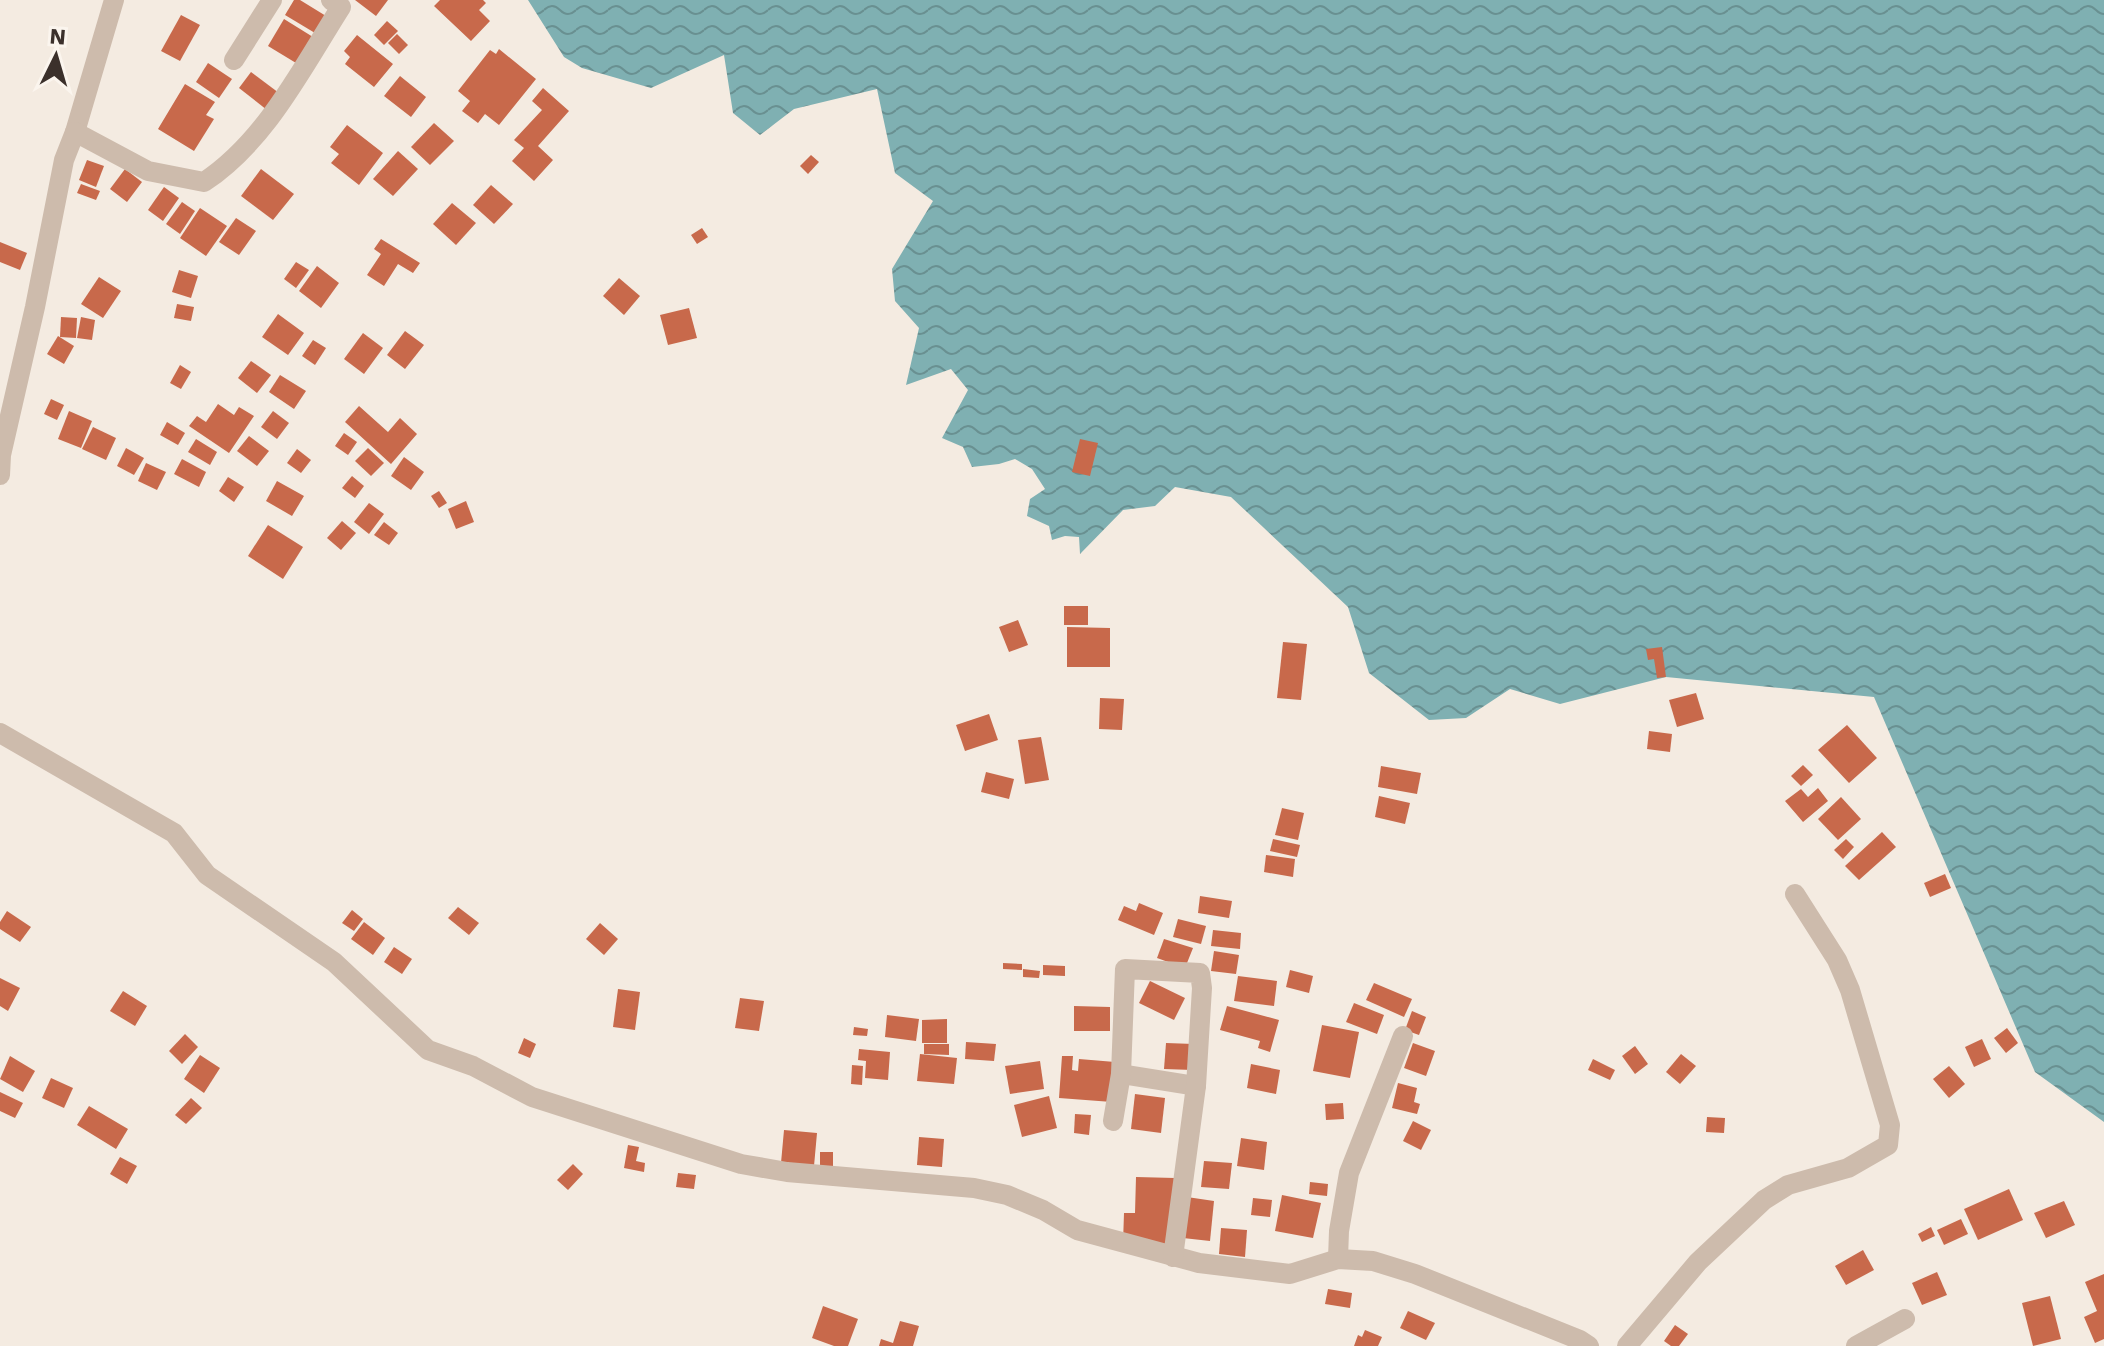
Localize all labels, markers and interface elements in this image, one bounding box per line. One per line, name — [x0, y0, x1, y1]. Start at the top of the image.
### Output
north arrow — [16, 16, 96, 96]
text: N — [48, 23, 67, 50]

